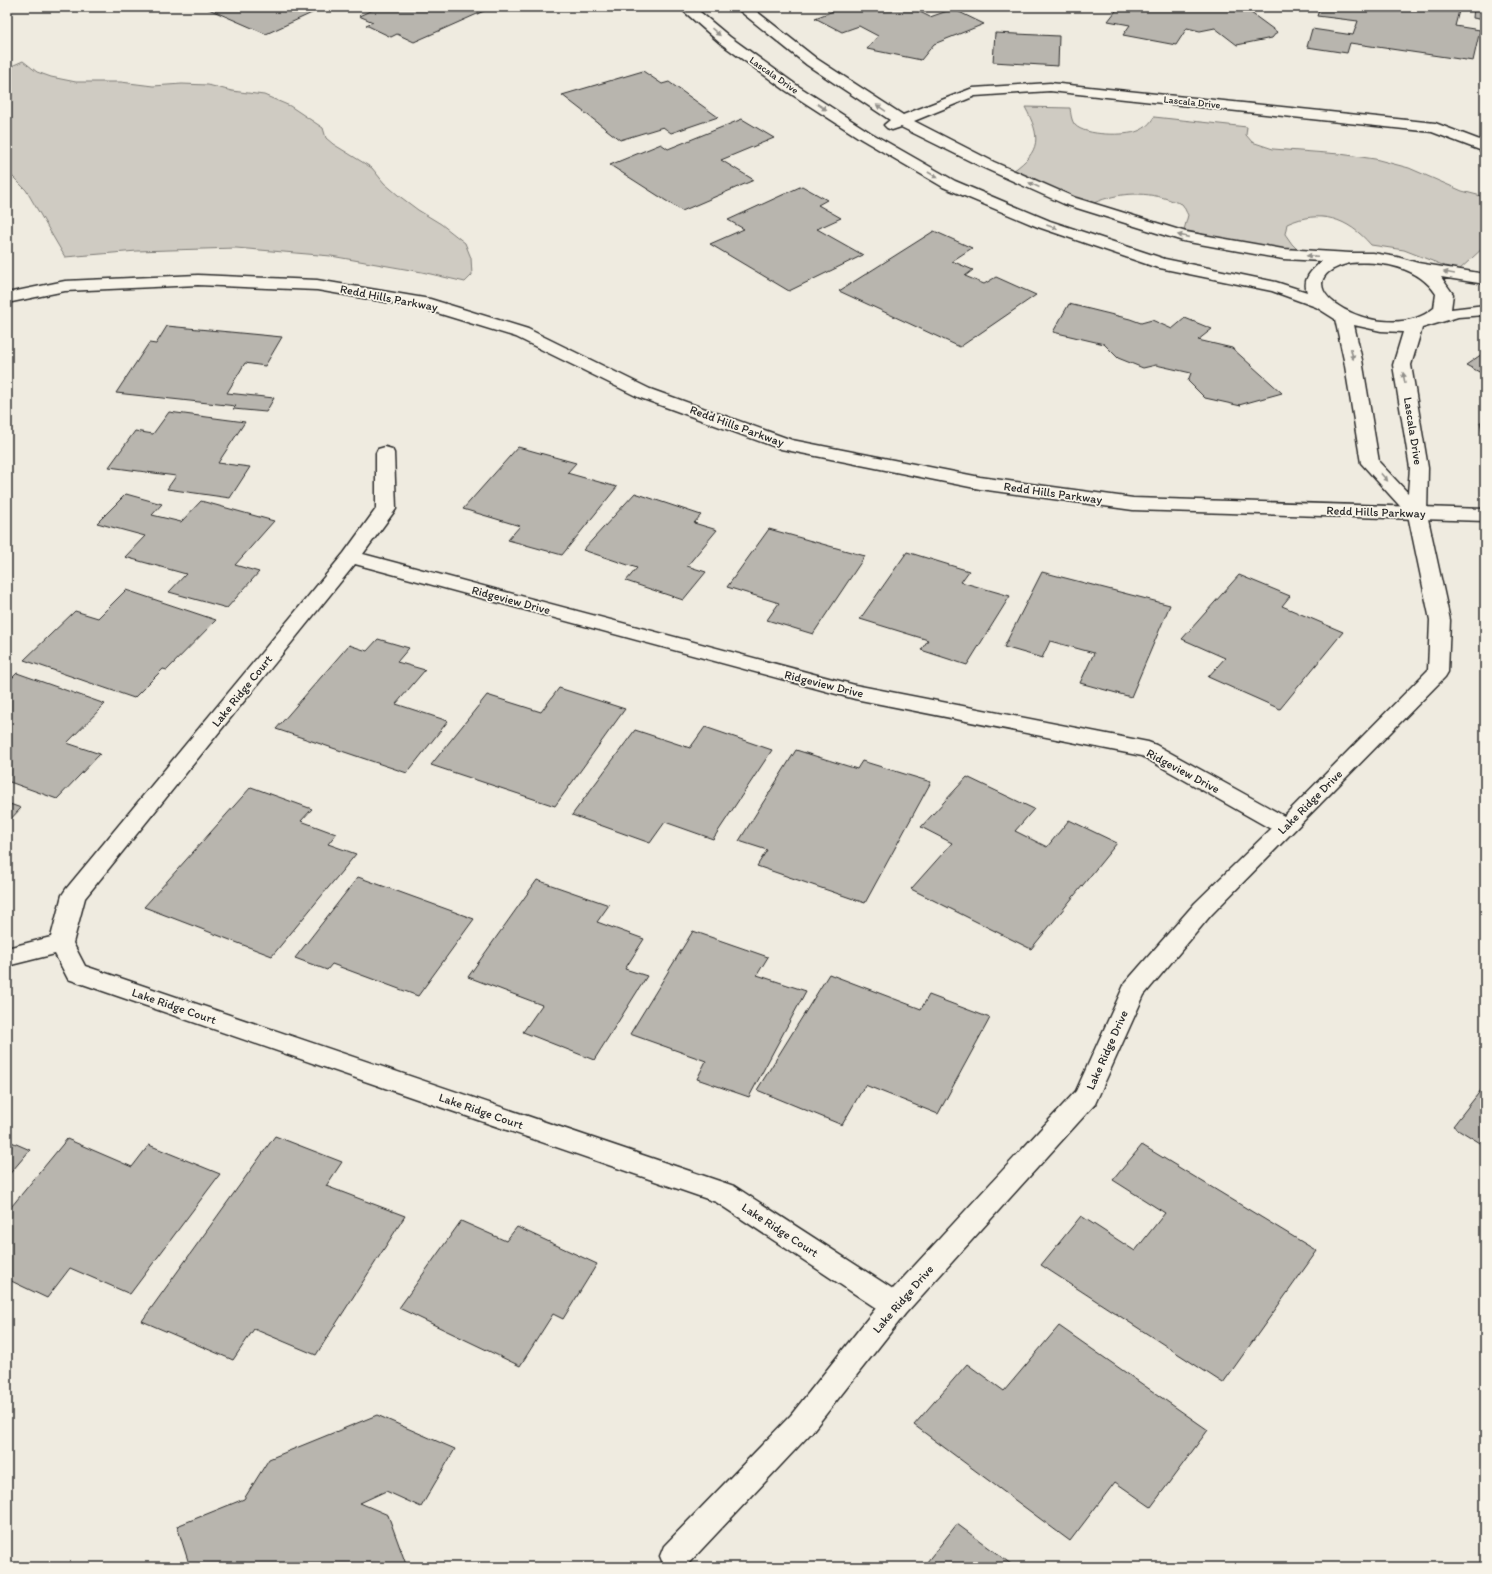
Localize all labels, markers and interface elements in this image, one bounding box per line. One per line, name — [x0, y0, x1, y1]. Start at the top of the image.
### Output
one-way arrow — [710, 28, 721, 37]
street label: Lascala Drive — [747, 53, 801, 97]
street label: Lascala Drive — [1163, 93, 1221, 111]
one-way arrow — [816, 104, 828, 111]
one-way arrow — [876, 104, 886, 112]
one-way arrow — [927, 171, 939, 178]
one-way arrow — [1028, 182, 1040, 189]
one-way arrow — [1046, 224, 1058, 230]
one-way arrow — [1177, 232, 1190, 238]
one-way arrow — [1305, 253, 1318, 259]
one-way arrow — [1443, 270, 1455, 276]
street label: Redd Hills Parkway — [339, 282, 439, 314]
one-way arrow — [1349, 348, 1355, 360]
one-way arrow — [1401, 372, 1407, 384]
street label: Lascala Drive — [1401, 396, 1425, 466]
street label: Redd Hills Parkway — [688, 402, 786, 450]
one-way arrow — [1379, 472, 1388, 483]
street label: Redd Hills Parkway — [1003, 479, 1103, 507]
street label: Redd Hills Parkway — [1326, 503, 1426, 521]
street label: Ridgeview Drive — [470, 583, 552, 617]
street label: Lake Ridge Court — [209, 652, 275, 730]
street label: Ridgeview Drive — [783, 667, 865, 701]
street label: Ridgeview Drive — [1144, 746, 1222, 796]
street label: Lake Ridge Drive — [1275, 767, 1345, 837]
street label: Lake Ridge Court — [130, 985, 218, 1027]
street label: Lake Ridge Drive — [1083, 1008, 1131, 1092]
street label: Lake Ridge Court — [437, 1090, 525, 1132]
street label: Lake Ridge Court — [739, 1200, 821, 1260]
street label: Lake Ridge Drive — [870, 1262, 936, 1336]

